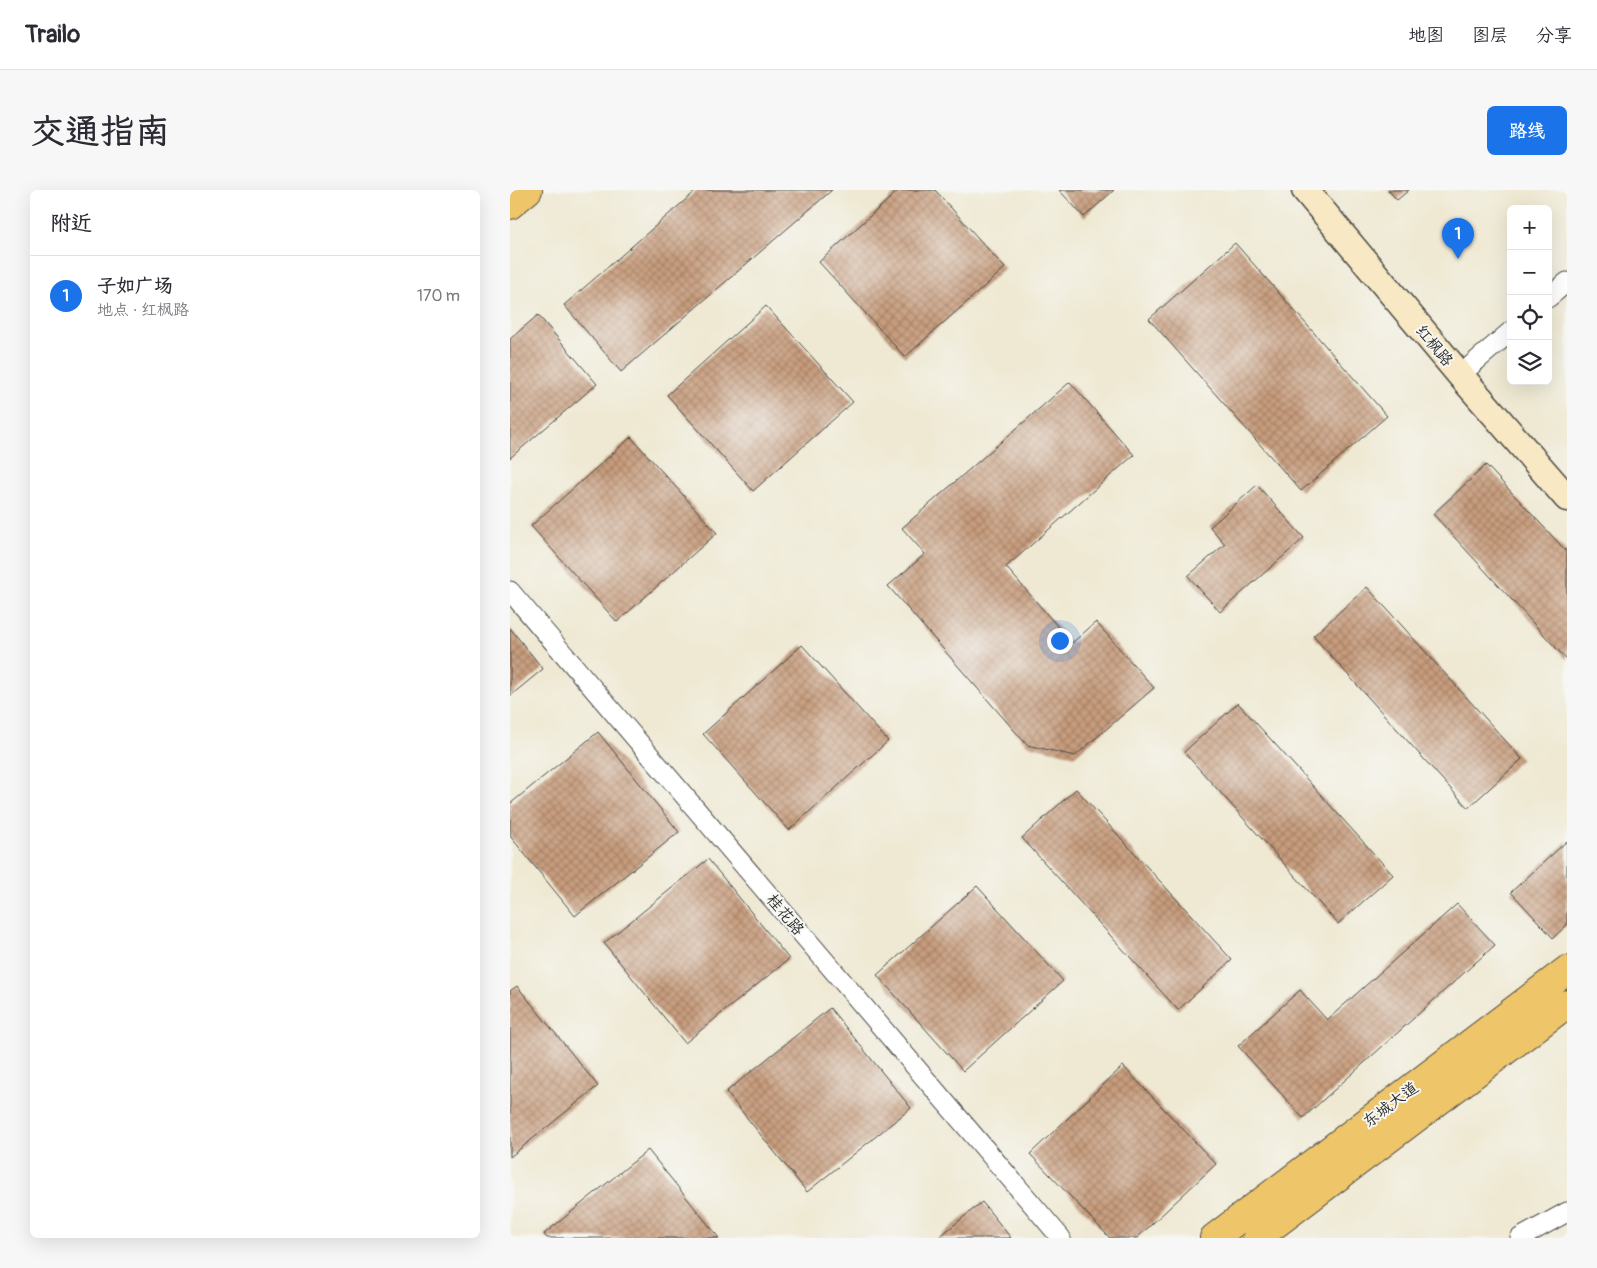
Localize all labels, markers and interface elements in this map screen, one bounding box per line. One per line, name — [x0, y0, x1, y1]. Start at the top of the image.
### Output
text: Trailo — [25, 20, 80, 49]
text: 地图 — [1408, 24, 1444, 47]
text: 图层 — [1472, 24, 1508, 47]
text: 分享 — [1536, 24, 1572, 47]
button: 路线 — [1487, 106, 1567, 155]
text: 交通指南 — [30, 110, 170, 154]
map controls — [1507, 205, 1552, 385]
button: + — [1507, 205, 1552, 250]
text: 附近 — [50, 210, 92, 237]
pin: 1 — [1442, 218, 1474, 259]
button: − — [1507, 250, 1552, 295]
text: 子如广场 — [97, 274, 173, 298]
text: 1 — [63, 286, 69, 306]
text: 170 m — [417, 286, 460, 306]
button: locate — [1507, 295, 1552, 340]
text: 地点 · 红枫路 — [97, 300, 189, 320]
street label: 红枫路 — [1411, 321, 1457, 370]
button: layers — [1507, 340, 1552, 385]
your location — [1047, 628, 1073, 654]
street label: 桂花路 — [762, 890, 808, 939]
street label: 东城大道 — [1359, 1078, 1422, 1132]

